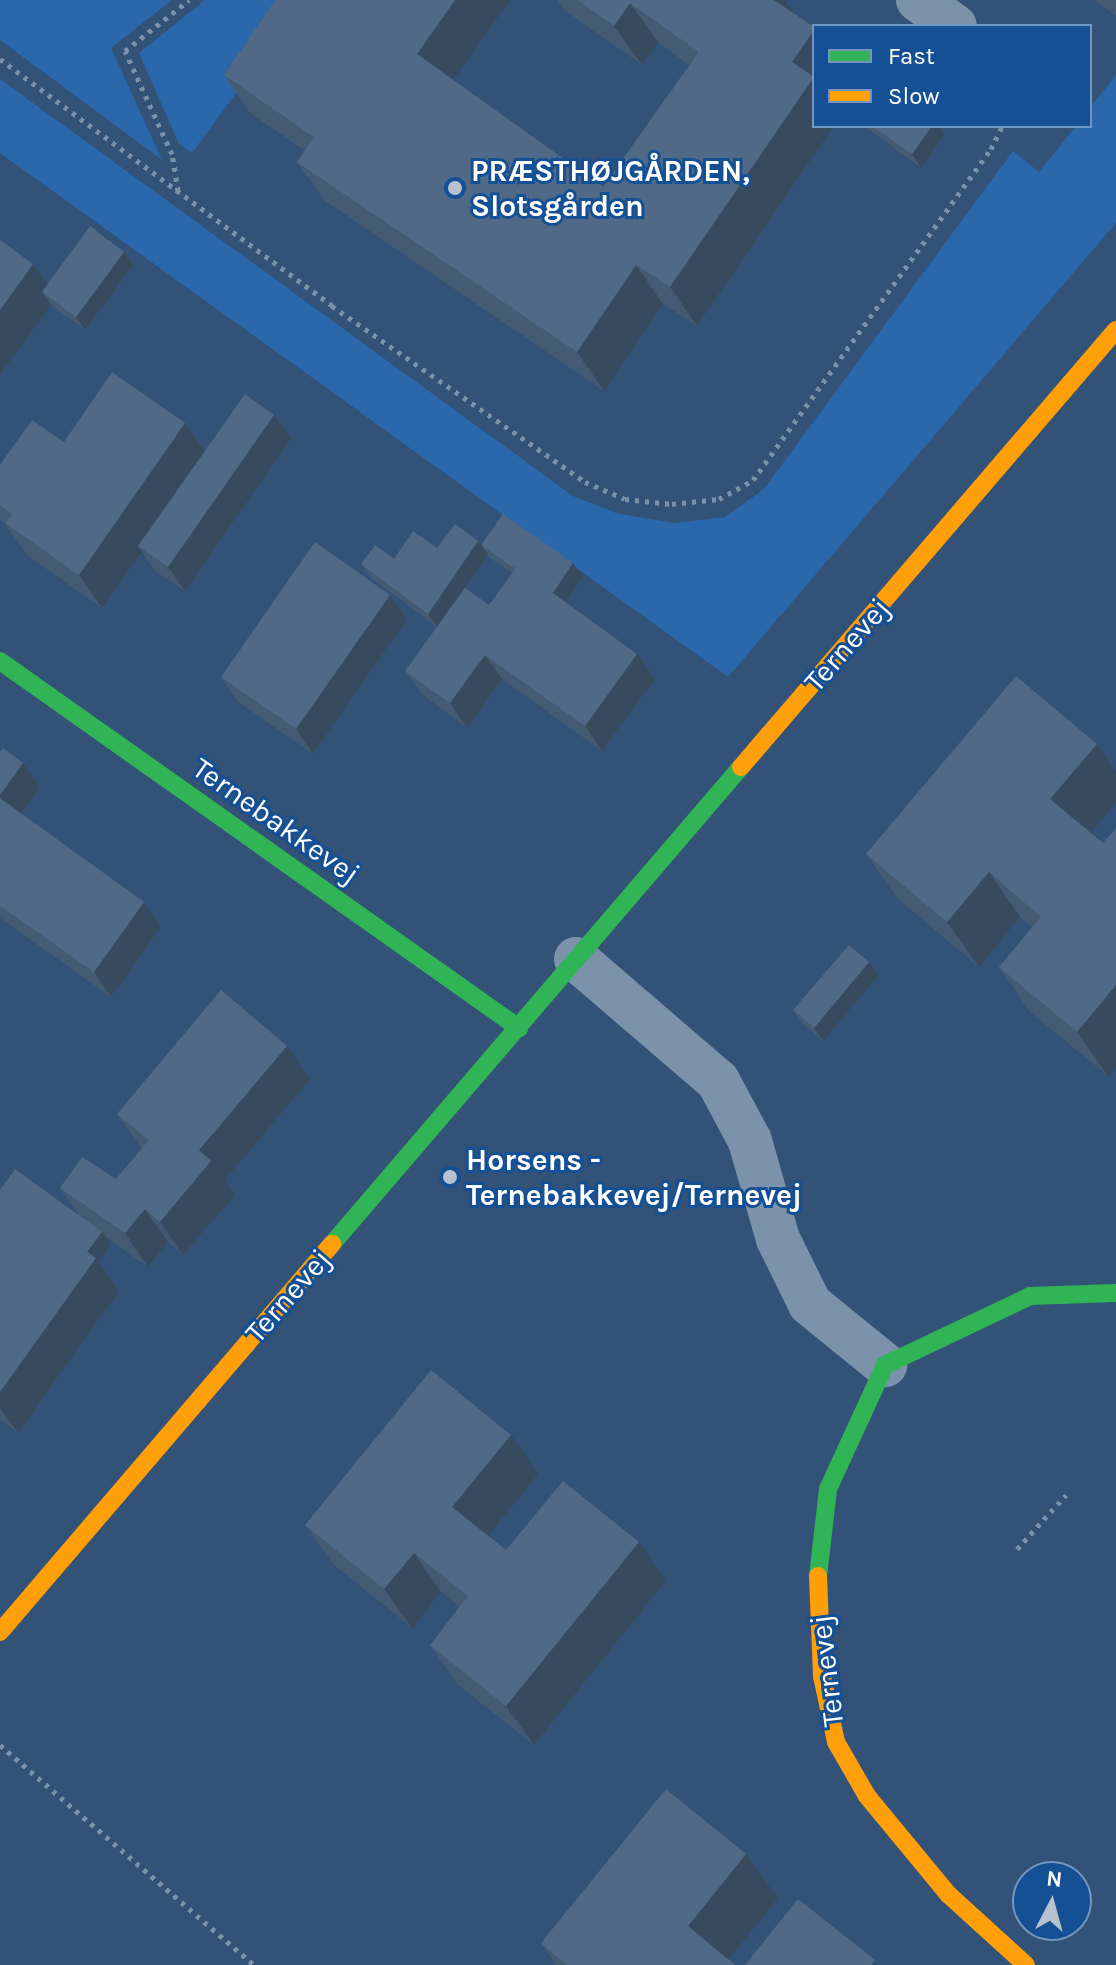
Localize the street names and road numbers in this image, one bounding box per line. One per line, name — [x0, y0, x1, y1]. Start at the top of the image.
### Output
street label: Ternevej — [797, 591, 897, 699]
street label: Ternebakkevej — [185, 750, 367, 892]
street label: Ternevej — [238, 1242, 338, 1350]
street label: Ternevej — [802, 1613, 852, 1729]

